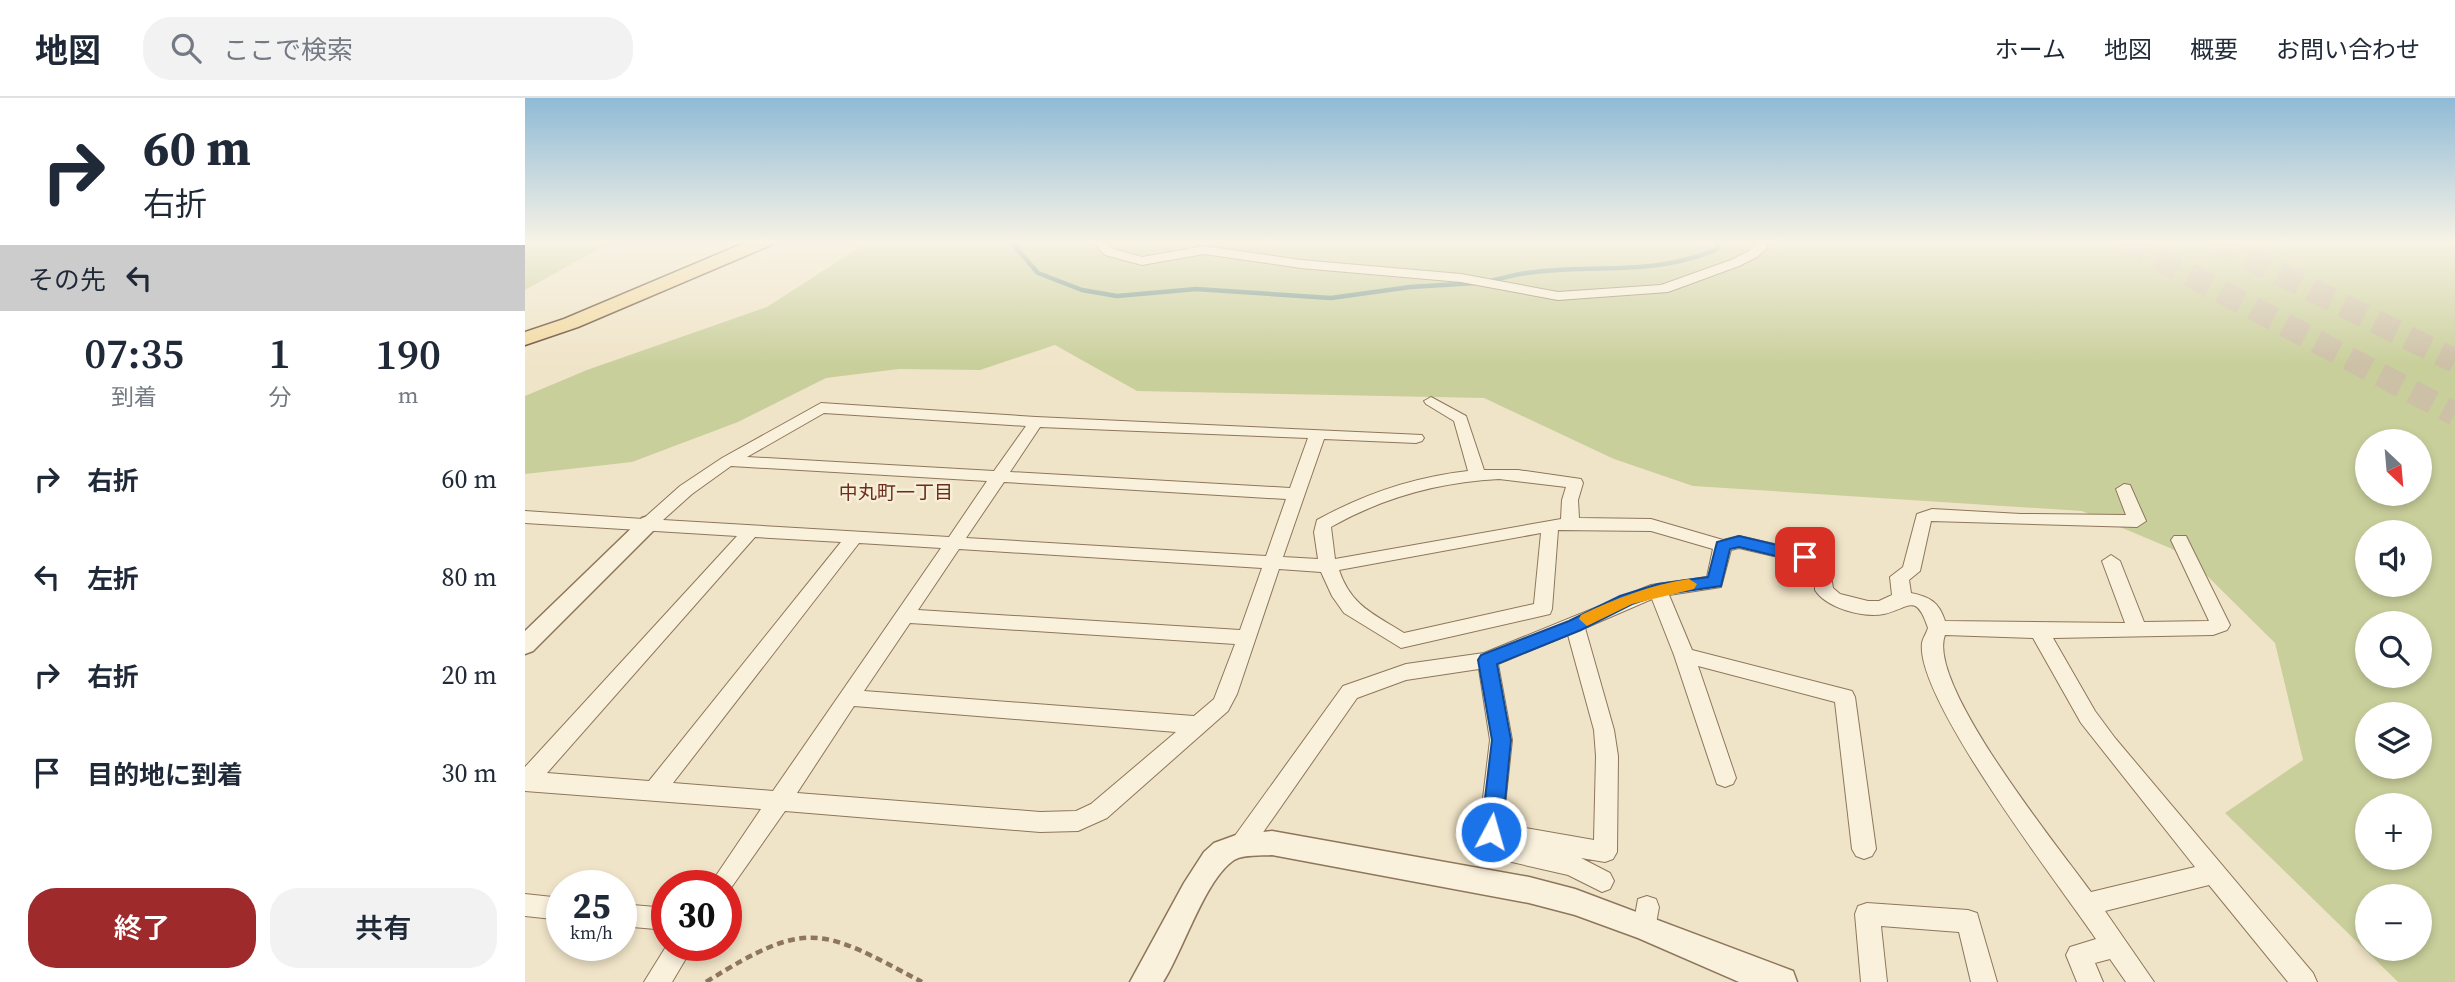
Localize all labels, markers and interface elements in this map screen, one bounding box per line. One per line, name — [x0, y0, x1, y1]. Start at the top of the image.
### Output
search box — [143, 17, 633, 80]
text: 地図 — [35, 28, 101, 73]
icon: search — [167, 29, 205, 67]
text: ここで検索 — [223, 32, 353, 68]
text: ホーム — [1995, 33, 2066, 66]
text: 地図 — [2104, 33, 2152, 66]
text: 概要 — [2190, 33, 2238, 66]
text: お問い合わせ — [2276, 33, 2420, 66]
text: 60 m — [143, 114, 251, 181]
icon: right — [28, 126, 119, 217]
text: 右折 — [143, 182, 207, 226]
icon: left — [120, 259, 158, 297]
text: その先 — [28, 262, 106, 298]
text: 07:35 — [84, 324, 184, 382]
text: 1 — [269, 324, 291, 382]
text: 190 — [375, 325, 441, 383]
text: m — [398, 379, 418, 411]
text: 到着 — [111, 381, 157, 413]
text: 分 — [268, 381, 291, 413]
north arrow — [2355, 429, 2433, 506]
map controls — [2355, 429, 2432, 961]
icon: right — [28, 460, 66, 498]
text: 60 m — [442, 461, 497, 497]
text: 右折 — [87, 463, 139, 499]
district label: 中丸町一丁目 — [839, 479, 953, 505]
button: sound — [2355, 520, 2432, 597]
pin — [1775, 527, 1835, 587]
icon: arrive — [1786, 538, 1824, 576]
icon: left — [28, 558, 66, 596]
text: 80 m — [442, 559, 497, 595]
text: 左折 — [87, 561, 139, 597]
button: search — [2355, 611, 2432, 688]
icon: right — [28, 656, 66, 694]
text: 20 m — [442, 657, 497, 693]
text: 右折 — [87, 659, 139, 695]
button: layers — [2355, 702, 2432, 779]
icon: arrive — [28, 754, 66, 792]
text: 30 m — [442, 755, 497, 791]
text: 目的地に到着 — [87, 757, 243, 793]
button: + — [2355, 793, 2432, 870]
position arrow — [1454, 795, 1528, 869]
speed limit sign: 30 — [651, 870, 742, 961]
text: 25 — [573, 882, 610, 930]
button: − — [2355, 884, 2432, 961]
button: 終了 — [28, 888, 256, 968]
button: 共有 — [270, 888, 497, 968]
text: km/h — [570, 920, 613, 945]

